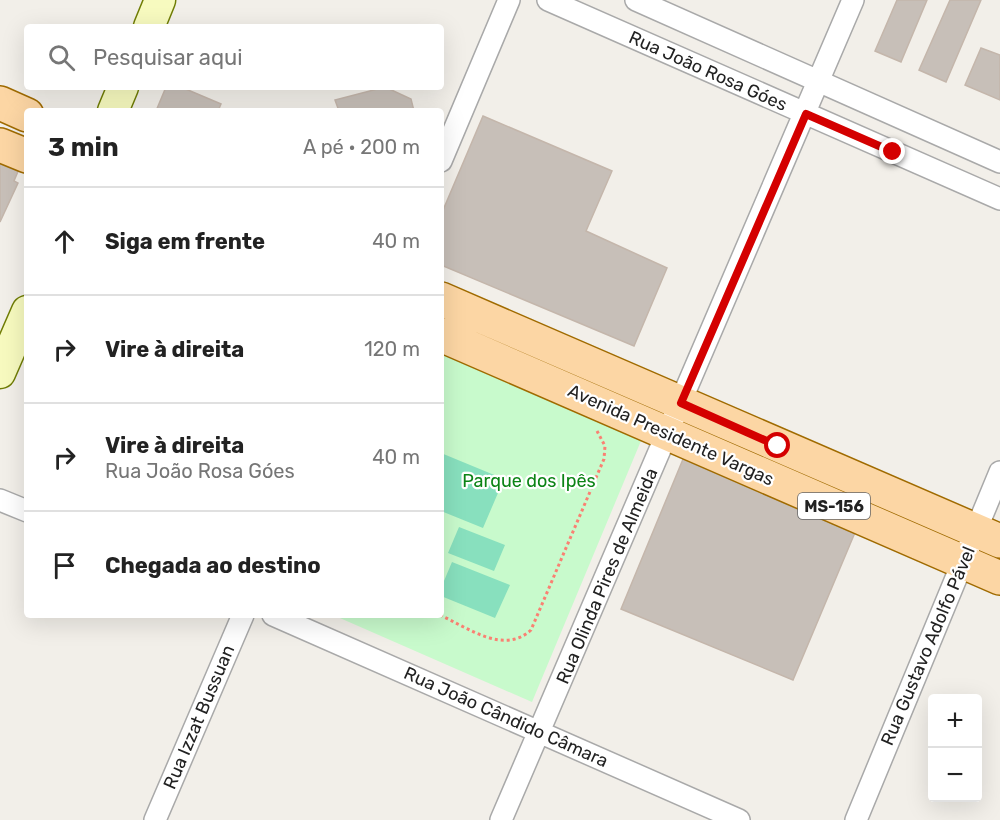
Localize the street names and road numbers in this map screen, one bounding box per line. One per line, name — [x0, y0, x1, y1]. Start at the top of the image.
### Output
street label: Rua João Rosa Góes — [626, 26, 790, 116]
street label: Avenida Presidente Vargas — [565, 380, 777, 490]
street label: Rua Olinda Pires de Almeida — [551, 465, 663, 687]
road number: MS-156 — [798, 493, 870, 519]
street label: Rua Gustavo Adolfo Pável — [876, 543, 980, 749]
street label: Rua Izzat Bussuan — [159, 642, 239, 792]
street label: Rua João Cândido Câmara — [400, 662, 612, 772]

